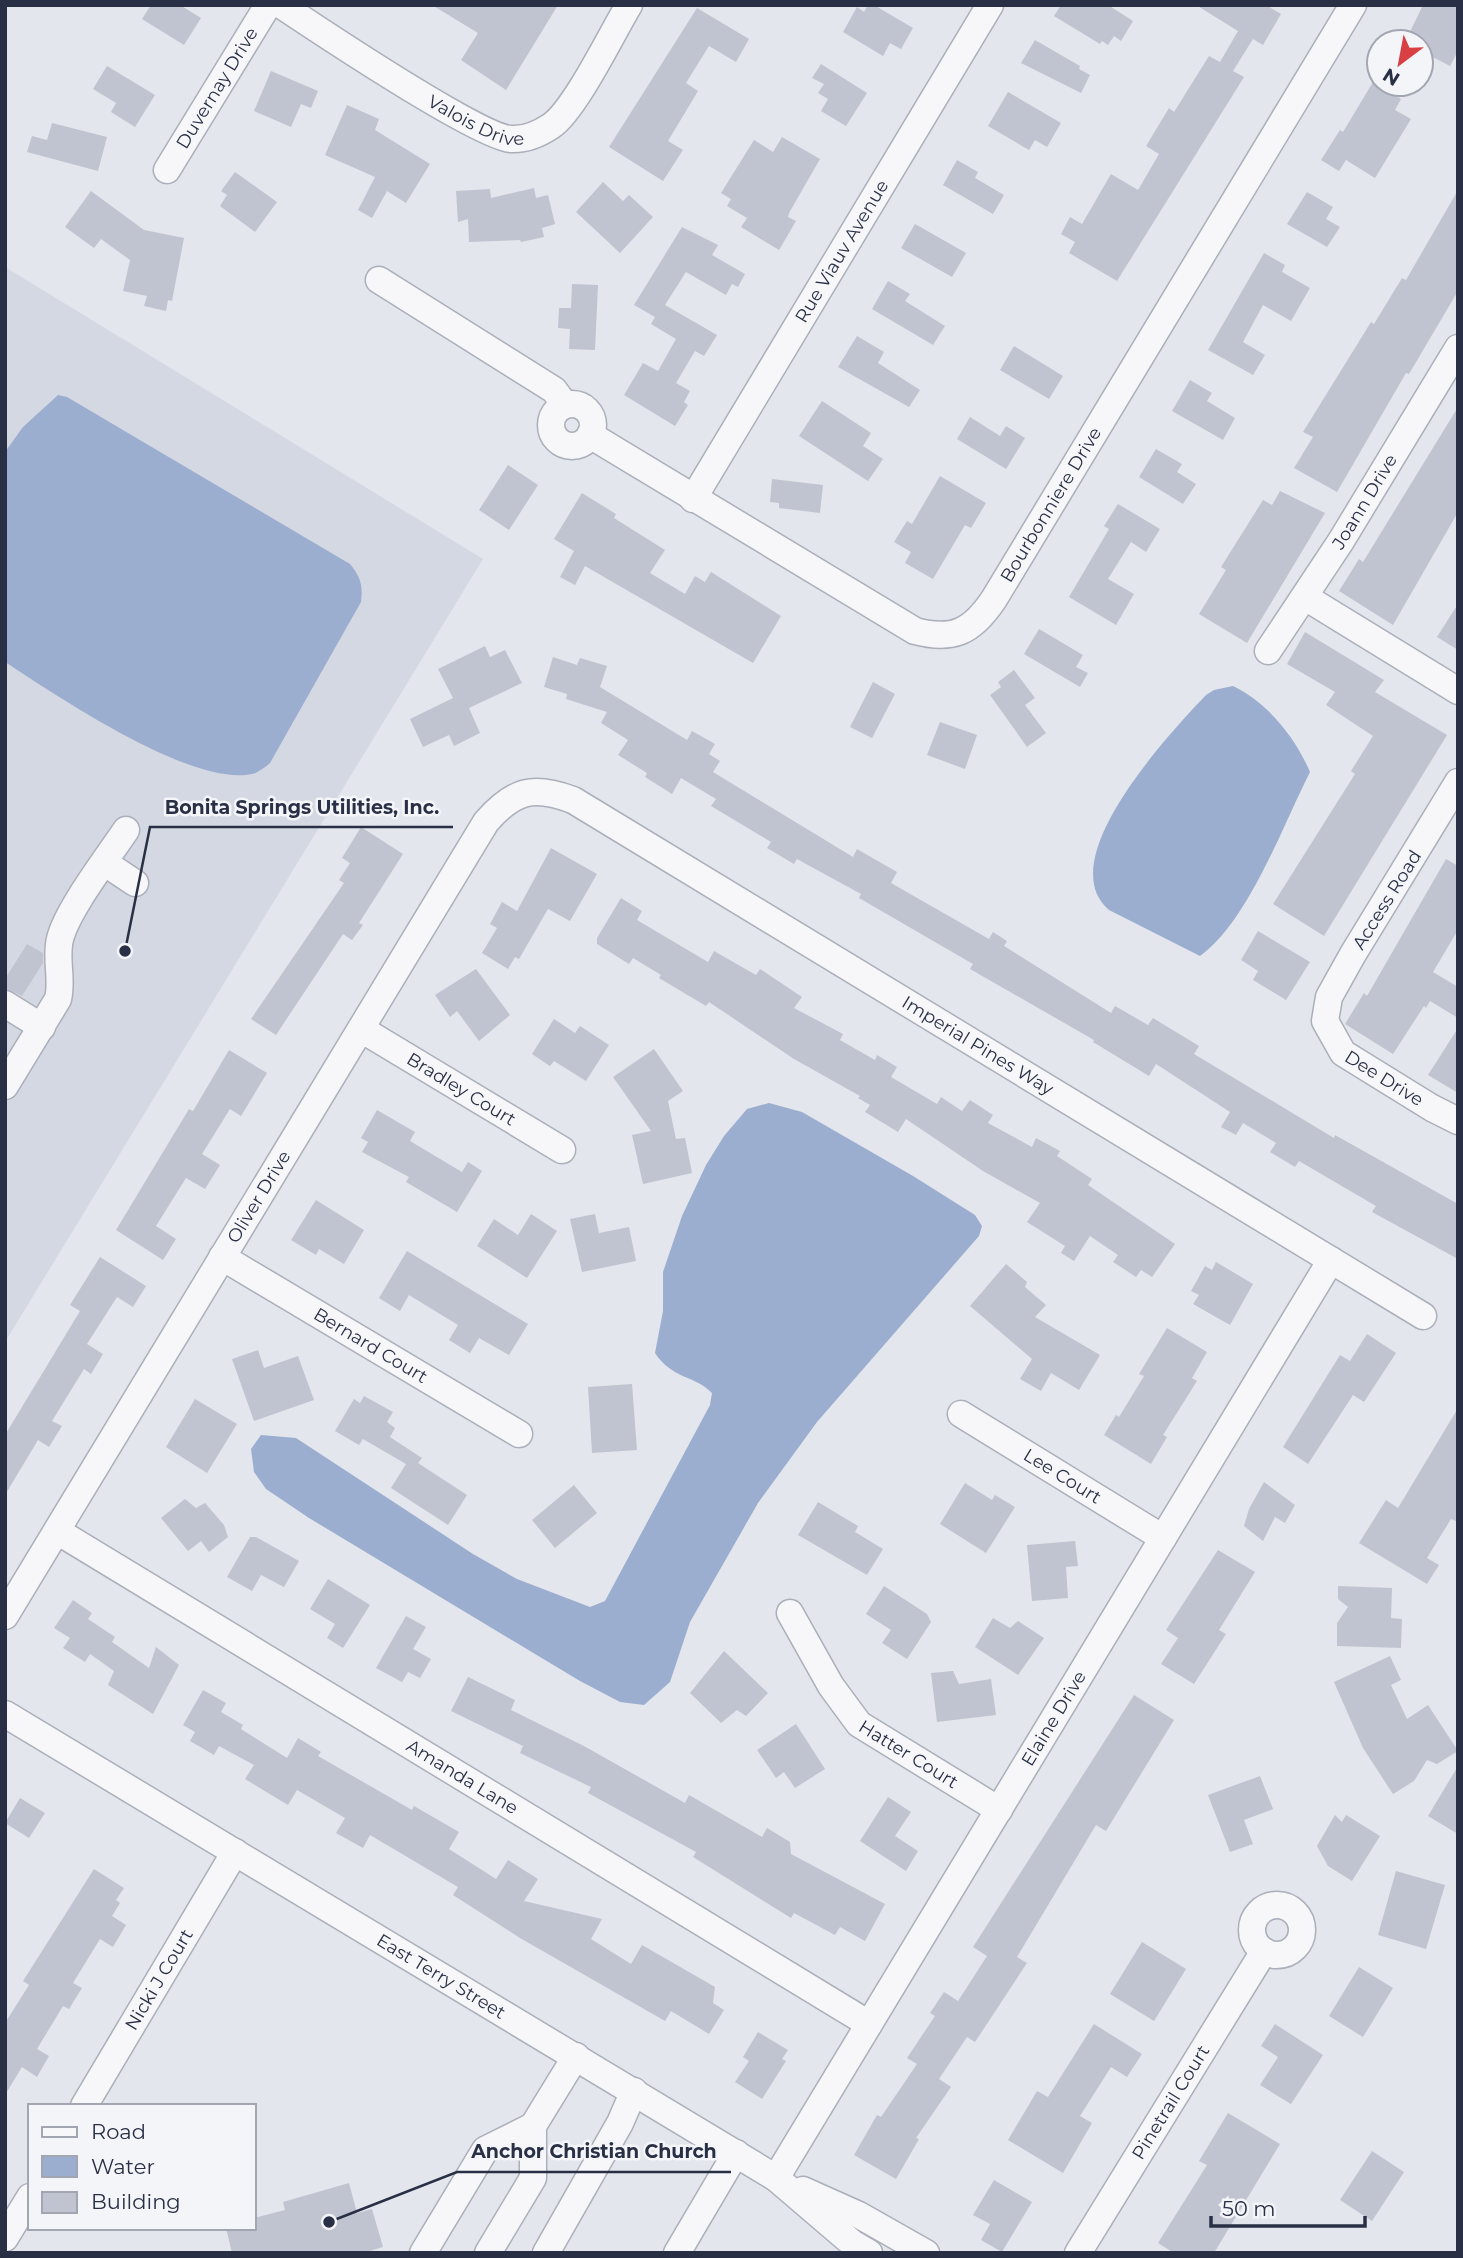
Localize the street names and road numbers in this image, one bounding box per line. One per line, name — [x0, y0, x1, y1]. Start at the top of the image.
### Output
street label: Duvernay Drive — [172, 23, 263, 153]
street label: Valois Drive — [424, 90, 525, 150]
street label: Rue Viauv Avenue — [790, 176, 893, 327]
street label: Bourbonniere Drive — [996, 423, 1106, 586]
street label: Joann Drive — [1327, 450, 1402, 554]
street label: Access Road — [1348, 846, 1426, 954]
street label: Imperial Pines Way — [898, 991, 1058, 1100]
street label: Dee Drive — [1341, 1046, 1428, 1111]
street label: Bradley Court — [403, 1048, 520, 1131]
street label: Oliver Drive — [222, 1146, 295, 1247]
street label: Bernard Court — [310, 1303, 432, 1388]
street label: Lee Court — [1019, 1444, 1105, 1509]
street label: Elaine Drive — [1017, 1667, 1091, 1770]
street label: Hatter Court — [855, 1716, 962, 1793]
street label: Amanda Lane — [402, 1735, 522, 1819]
street label: Nicki J Court — [120, 1925, 198, 2034]
street label: East Terry Street — [373, 1929, 510, 2024]
street label: Pinetrail Court — [1127, 2041, 1214, 2164]

